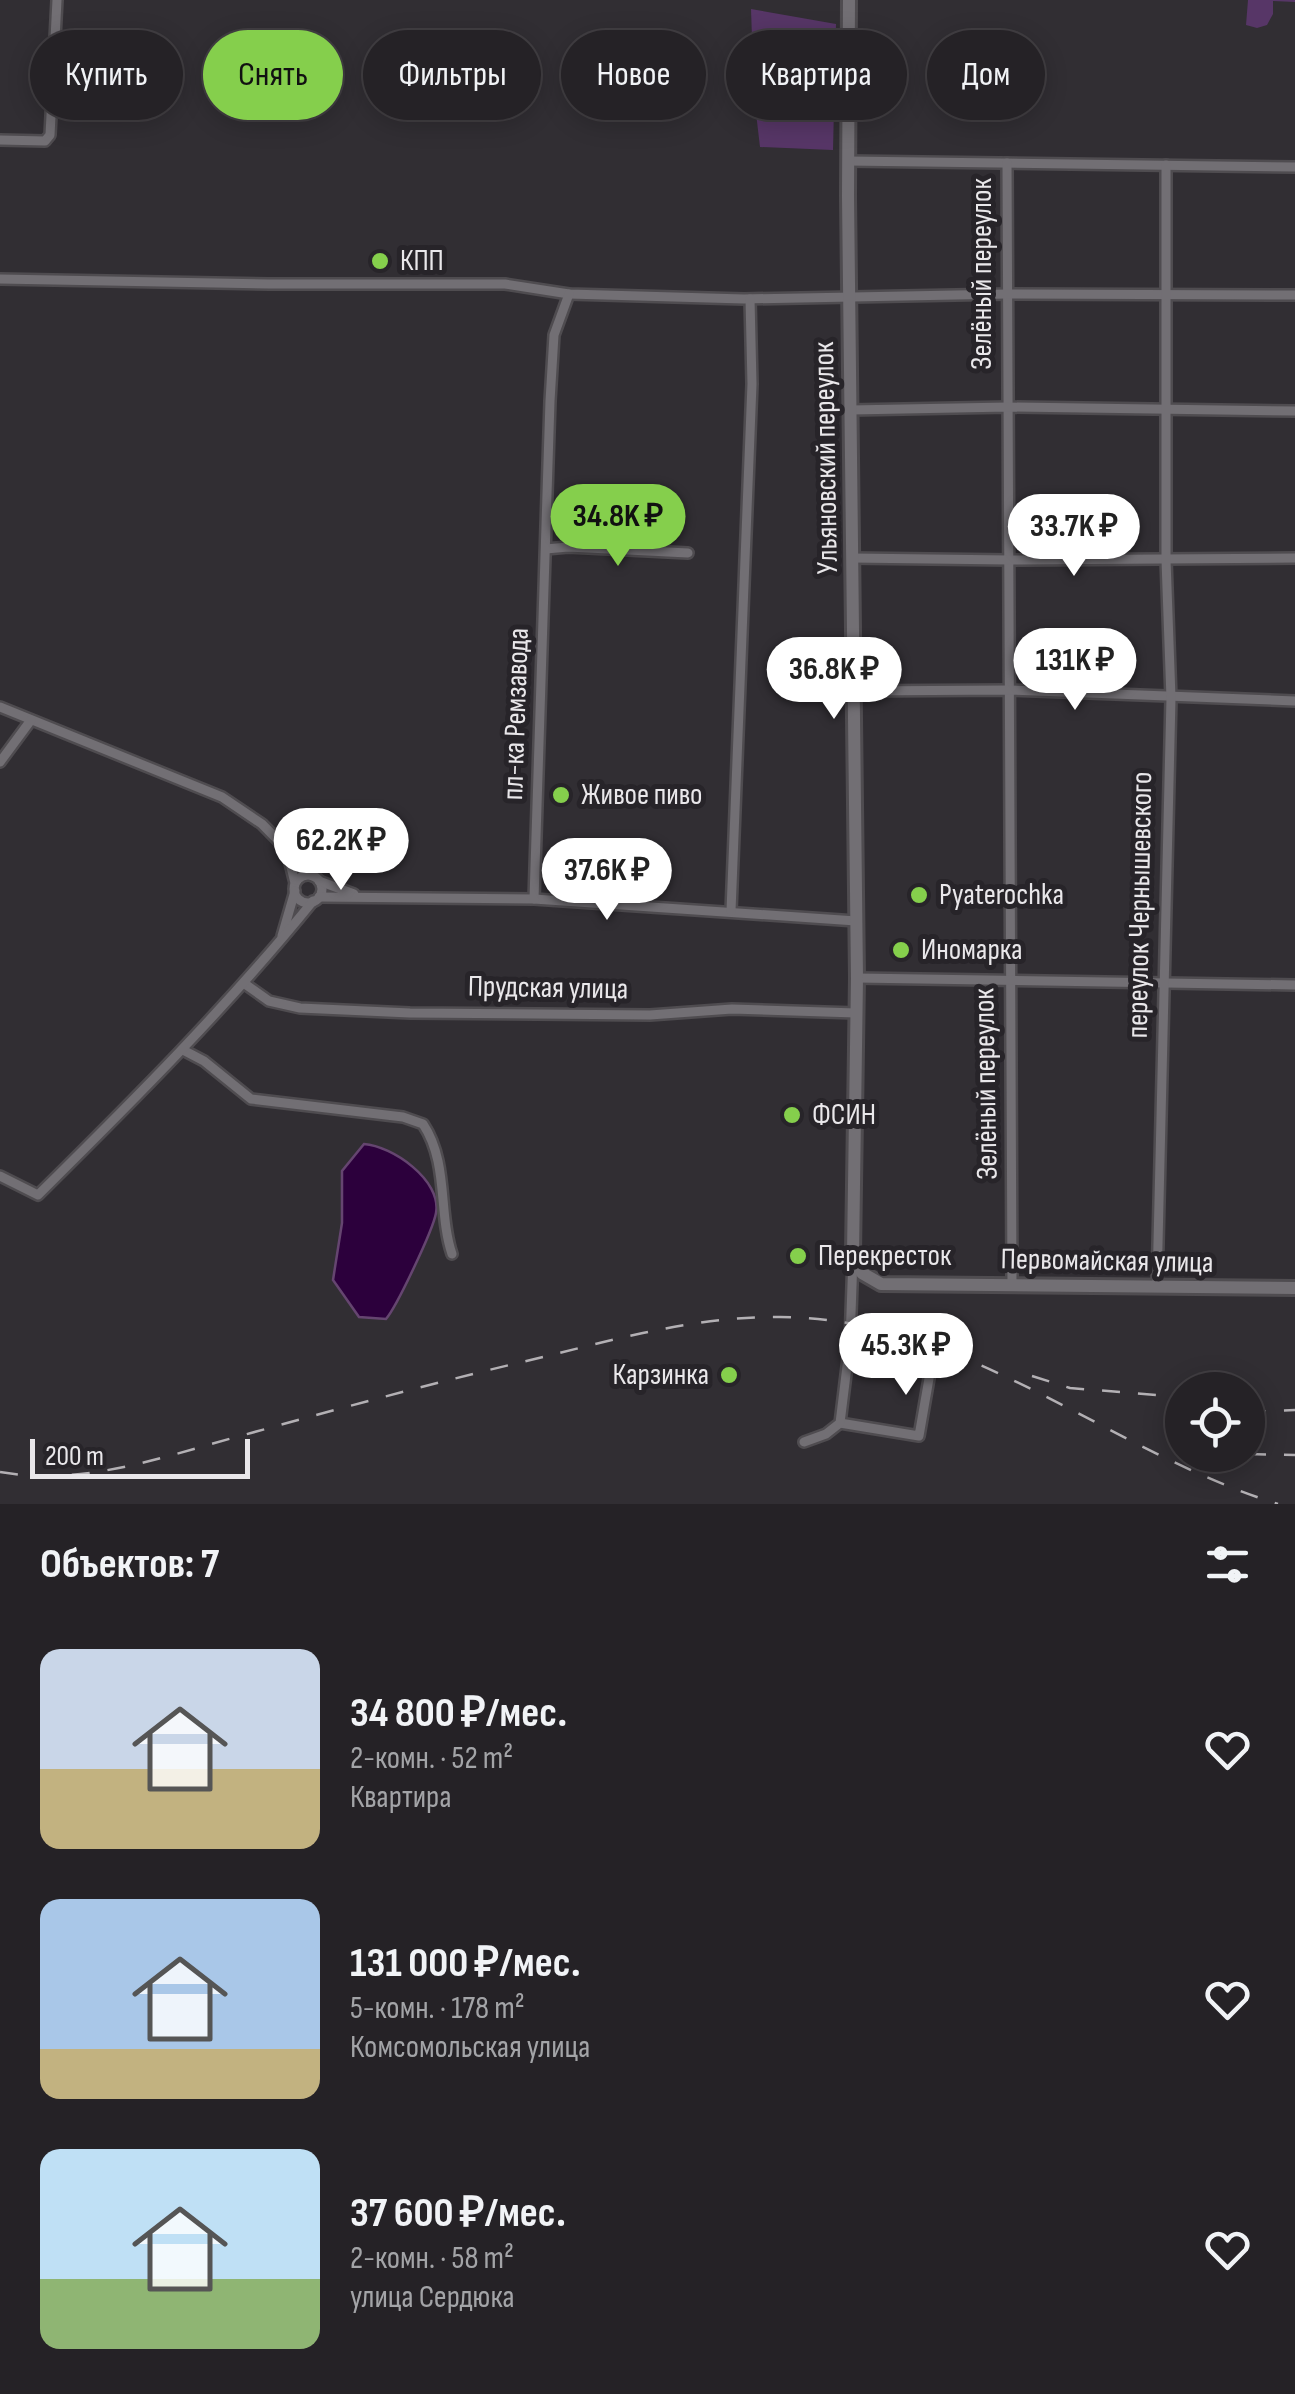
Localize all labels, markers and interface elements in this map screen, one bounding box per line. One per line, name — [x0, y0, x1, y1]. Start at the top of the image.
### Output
chip: Купить — [30, 30, 183, 120]
chip: Снять — [203, 30, 343, 120]
chip: Фильтры — [363, 30, 541, 120]
chip: Новое — [561, 30, 706, 120]
chip: Квартира — [726, 30, 907, 120]
chip: Дом — [927, 30, 1045, 120]
street label: Зелёный переулок — [964, 178, 1000, 370]
place label: КПП — [400, 243, 444, 279]
marker: КПП — [369, 250, 391, 272]
street label: Ульяновский переулок — [806, 341, 846, 575]
pin: 34.8K ₽ — [526, 484, 710, 569]
pin: 33.7K ₽ — [982, 494, 1166, 579]
text: 34.8K ₽ — [573, 497, 663, 536]
text: 33.7K ₽ — [1030, 507, 1118, 546]
street label: пл-ка Ремзавода — [495, 627, 537, 801]
pin: 131K ₽ — [994, 628, 1156, 713]
pin: 36.8K ₽ — [742, 637, 926, 722]
text: 131K ₽ — [1035, 641, 1115, 680]
text: 36.8K ₽ — [789, 650, 879, 689]
street label: переулок Чернышевского — [1120, 771, 1160, 1039]
place label: Живое пиво — [581, 777, 703, 813]
marker: Живое пиво — [550, 784, 572, 806]
pin: 62.2K ₽ — [249, 808, 433, 893]
text: 62.2K ₽ — [296, 821, 386, 860]
pin: 37.6K ₽ — [515, 838, 699, 923]
text: 37.6K ₽ — [564, 851, 650, 890]
place label: Pyaterochka — [939, 877, 1064, 913]
marker: Pyaterochka — [908, 884, 930, 906]
place label: Иномарка — [921, 932, 1023, 968]
marker: Иномарка — [890, 939, 912, 961]
street label: Прудская улица — [467, 969, 629, 1007]
street label: Зелёный переулок — [966, 987, 1006, 1180]
place label: ФСИН — [812, 1097, 876, 1133]
marker: ФСИН — [781, 1104, 803, 1126]
place label: Перекресток — [818, 1238, 952, 1274]
street label: Первомайская улица — [1000, 1241, 1214, 1281]
marker: Перекресток — [787, 1245, 809, 1267]
pin: 45.3K ₽ — [814, 1313, 998, 1398]
text: 45.3K ₽ — [861, 1326, 951, 1365]
place label: Карзинка — [613, 1357, 709, 1393]
marker: Карзинка — [718, 1364, 740, 1386]
map controls — [1165, 1372, 1265, 1472]
button: locate — [1165, 1372, 1265, 1472]
scale bar — [30, 1434, 250, 1478]
text: 200 m — [45, 1440, 104, 1473]
icon: filters — [1200, 1537, 1255, 1592]
text: Объектов: 7 — [40, 1539, 219, 1590]
text: 34 800 ₽/мес. — [350, 1688, 567, 1739]
icon: home — [120, 1689, 240, 1809]
icon: heart — [1200, 1722, 1255, 1777]
text: 2-комн. · 52 m² — [350, 1739, 513, 1778]
text: Квартира — [350, 1778, 452, 1817]
text: 131 000 ₽/мес. — [350, 1938, 581, 1989]
icon: home — [120, 1939, 240, 2059]
icon: heart — [1200, 1972, 1255, 2027]
text: 5-комн. · 178 m² — [350, 1989, 525, 2028]
text: Комсомольская улица — [350, 2028, 590, 2067]
text: 37 600 ₽/мес. — [350, 2188, 566, 2239]
icon: home — [120, 2189, 240, 2309]
icon: heart — [1200, 2222, 1255, 2277]
text: 2-комн. · 58 m² — [350, 2239, 514, 2278]
text: улица Сердюка — [350, 2278, 515, 2317]

